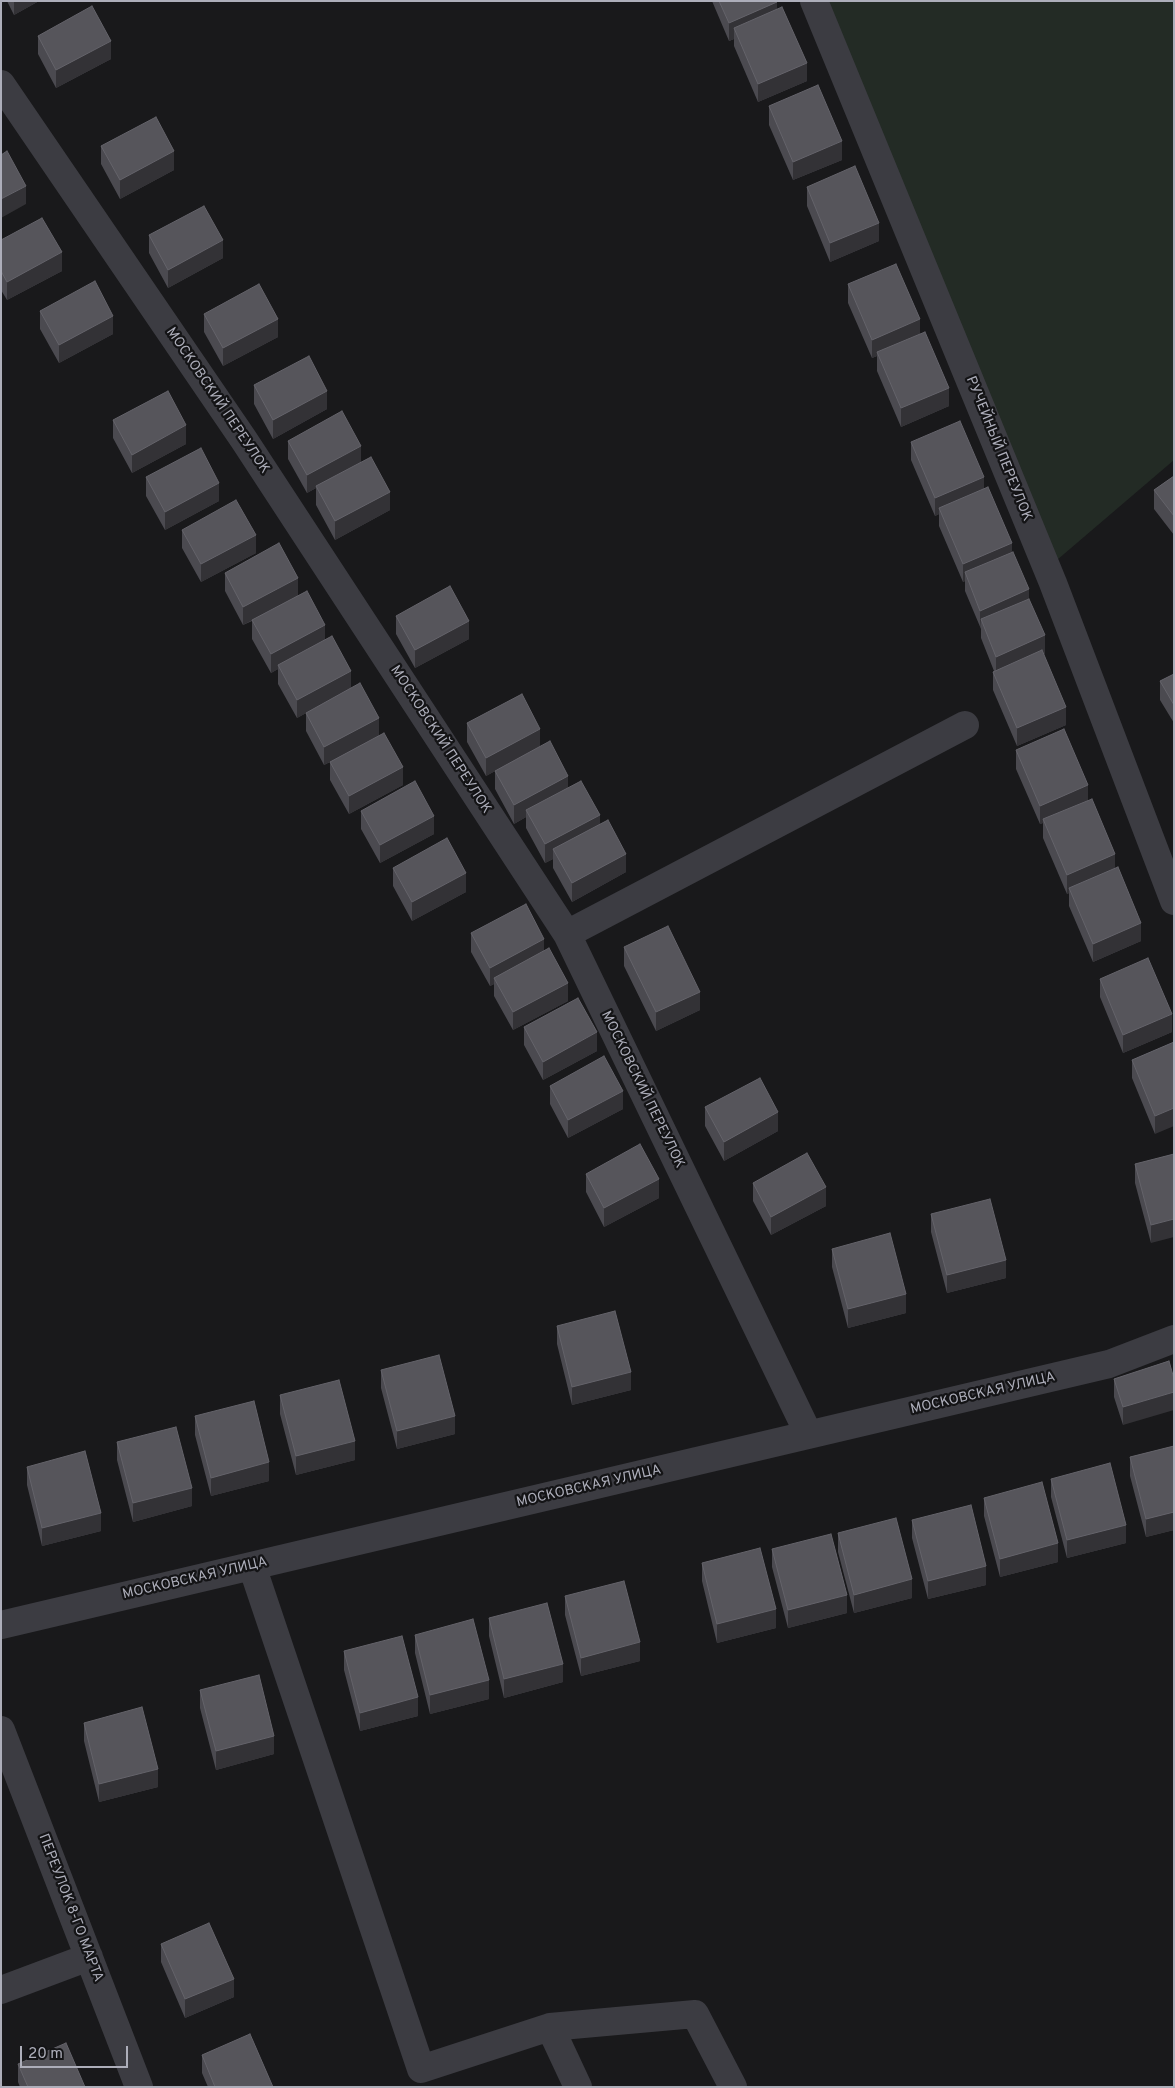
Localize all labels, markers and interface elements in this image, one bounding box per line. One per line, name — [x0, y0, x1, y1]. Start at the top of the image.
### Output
street label: МОСКОВСКИЙ ПЕРЕУЛОК — [162, 325, 272, 477]
street label: РУЧЕЙНЫЙ ПЕРЕУЛОК — [961, 374, 1035, 524]
street label: МОСКОВСКИЙ ПЕРЕУЛОК — [386, 663, 494, 817]
street label: МОСКОВСКИЙ ПЕРЕУЛОК — [597, 1009, 687, 1171]
street label: МОСКОВСКАЯ УЛИЦА — [909, 1369, 1057, 1419]
street label: МОСКОВСКАЯ УЛИЦА — [515, 1462, 663, 1512]
street label: МОСКОВСКАЯ УЛИЦА — [121, 1554, 269, 1604]
street label: ПЕРЕУЛОК 8-ГО МАРТА — [34, 1832, 106, 1984]
scale bar — [22, 2036, 130, 2068]
text: 20 m — [28, 2045, 63, 2064]

